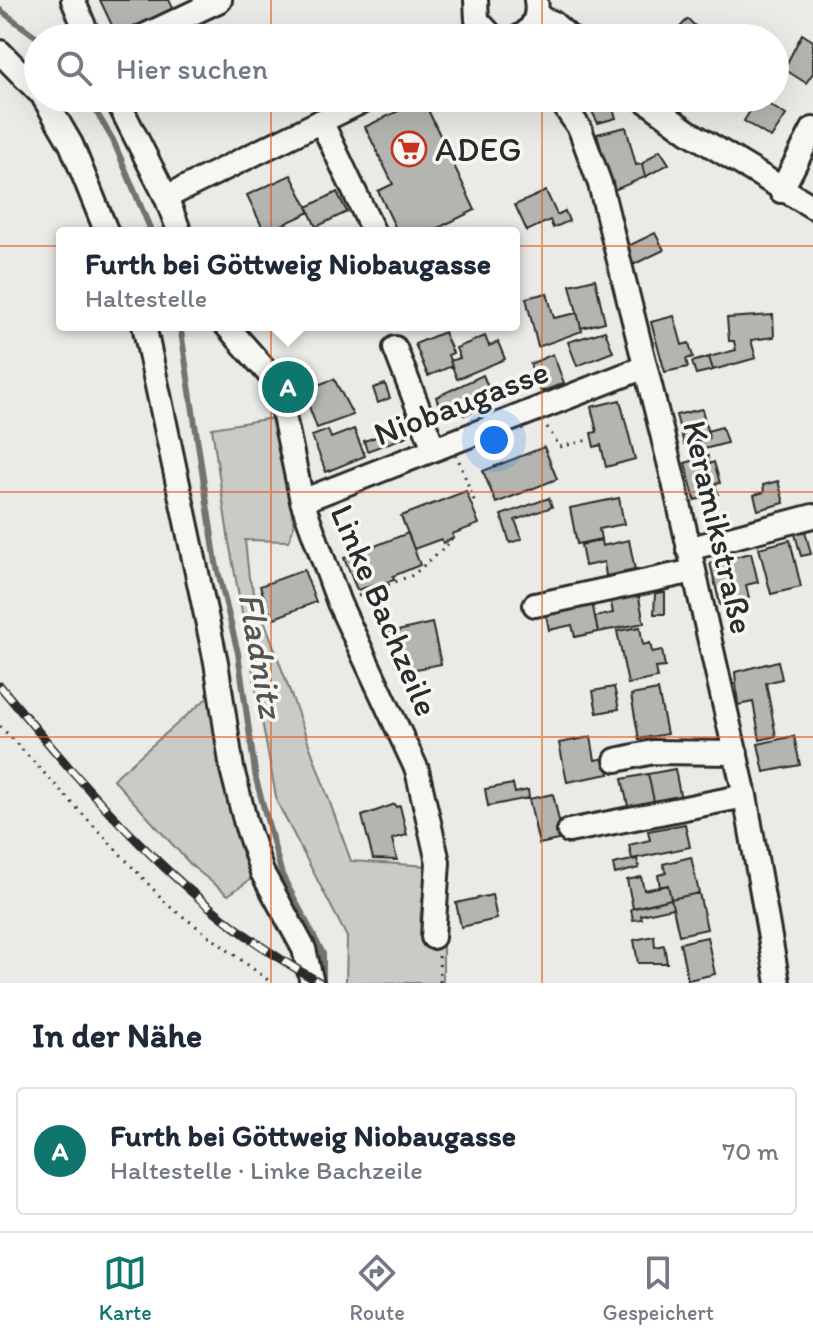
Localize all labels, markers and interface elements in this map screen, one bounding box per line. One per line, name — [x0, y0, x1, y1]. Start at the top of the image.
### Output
search box — [24, 24, 789, 112]
icon: search — [52, 46, 96, 90]
text: Hier suchen — [116, 50, 268, 87]
place label: ADEG — [435, 129, 522, 170]
supermarket icon: ADEG — [390, 130, 428, 168]
popup — [56, 227, 520, 331]
text: Furth bei Göttweig Niobaugasse — [85, 245, 491, 282]
text: Haltestelle — [85, 282, 207, 314]
street label: Niobaugasse — [368, 350, 554, 455]
pin: A — [262, 357, 314, 417]
street label: Keramikstraße — [674, 416, 763, 638]
your location — [474, 420, 514, 460]
street label: Linke Bachzeile — [322, 498, 448, 722]
water label: Fladnitz — [229, 589, 294, 724]
text: In der Nähe — [32, 1015, 202, 1056]
text: Furth bei Göttweig Niobaugasse — [110, 1117, 516, 1154]
text: A — [52, 1135, 68, 1167]
text: 70 m — [722, 1135, 779, 1167]
text: Haltestelle · Linke Bachzeile — [110, 1154, 423, 1186]
tab: Karte — [99, 1251, 152, 1326]
tab: Route — [350, 1251, 405, 1326]
tab: Gespeichert — [603, 1251, 714, 1326]

